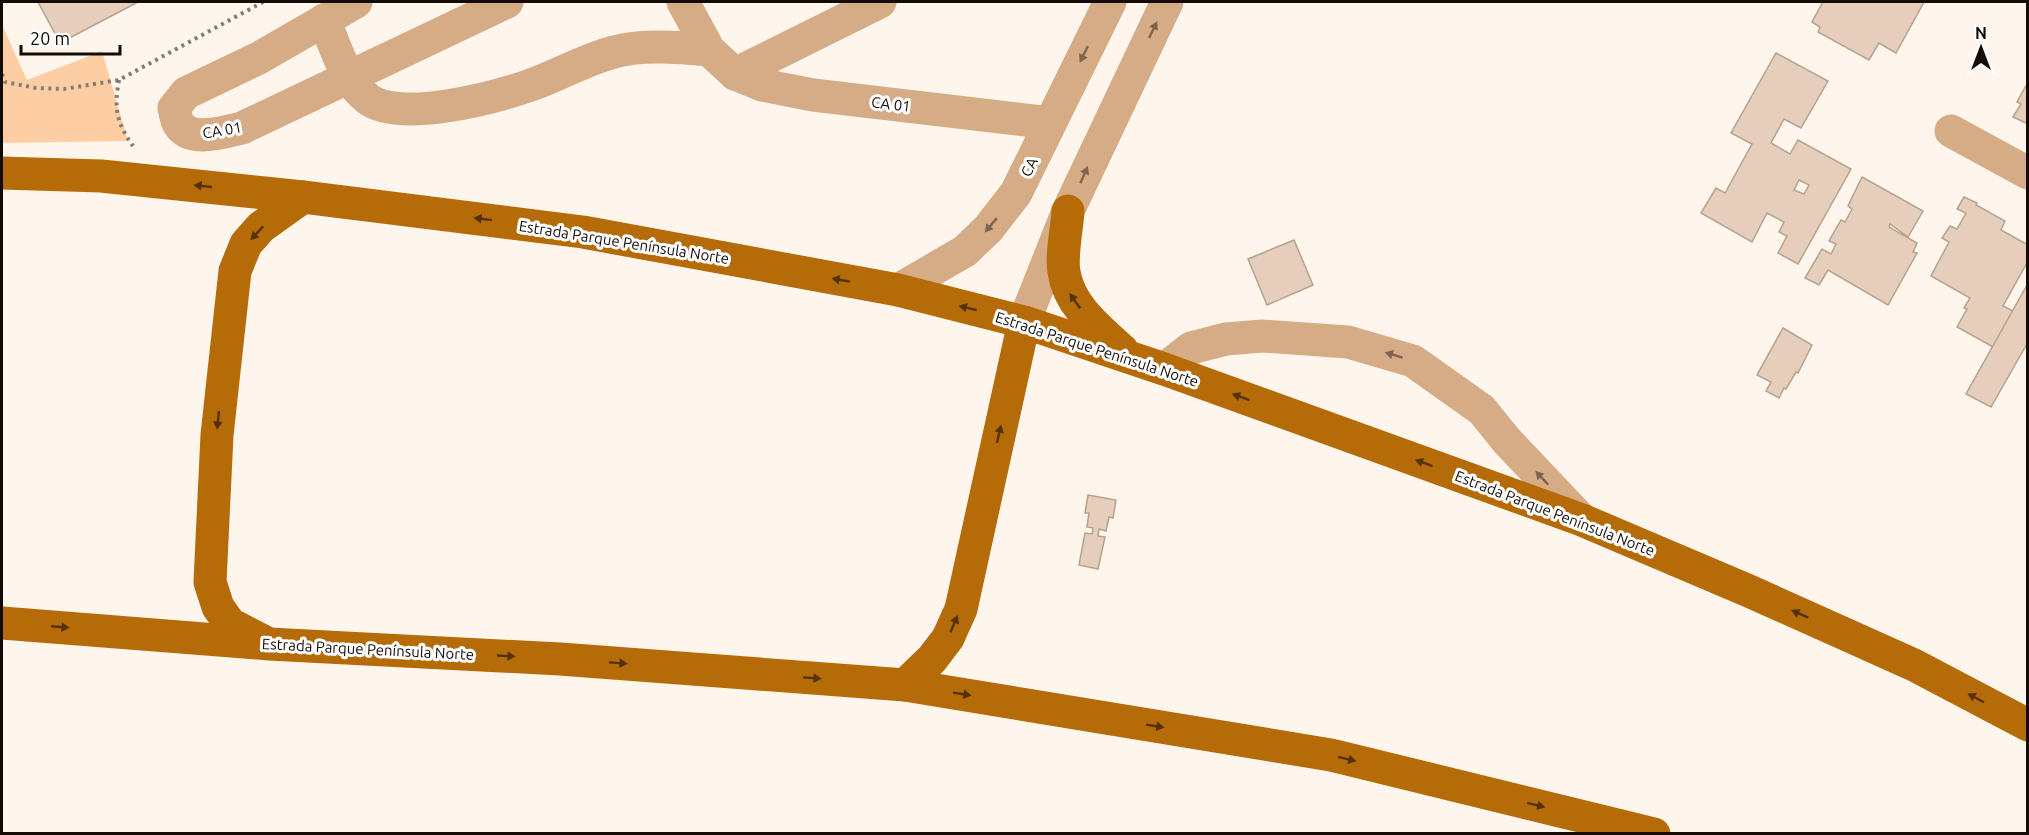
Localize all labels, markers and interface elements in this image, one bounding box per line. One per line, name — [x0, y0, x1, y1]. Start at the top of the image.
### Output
scale bar — [21, 18, 120, 56]
north arrow — [1951, 18, 2011, 78]
one-way arrow — [1149, 22, 1158, 39]
text: N — [1975, 24, 1987, 42]
text: 20 m — [30, 28, 70, 48]
one-way arrow — [1079, 46, 1089, 63]
street label: CA 01 — [870, 93, 912, 115]
street label: CA 01 — [201, 118, 243, 142]
street label: CA — [1017, 154, 1041, 179]
one-way arrow — [1080, 167, 1089, 184]
one-way arrow — [193, 181, 212, 191]
one-way arrow — [473, 215, 492, 224]
street label: Estrada Parque Península Norte — [518, 217, 730, 267]
one-way arrow — [985, 217, 998, 233]
one-way arrow — [250, 225, 264, 239]
one-way arrow — [831, 275, 850, 284]
one-way arrow — [1069, 293, 1081, 309]
one-way arrow — [959, 302, 977, 312]
street label: Estrada Parque Península Norte — [993, 308, 1201, 390]
one-way arrow — [1385, 350, 1403, 359]
one-way arrow — [1232, 392, 1250, 402]
one-way arrow — [213, 411, 223, 430]
one-way arrow — [995, 425, 1005, 444]
one-way arrow — [1415, 458, 1433, 468]
street label: Estrada Parque Península Norte — [1453, 467, 1657, 559]
one-way arrow — [1535, 470, 1549, 485]
one-way arrow — [1791, 608, 1809, 618]
one-way arrow — [949, 614, 959, 632]
one-way arrow — [50, 623, 69, 632]
street label: Estrada Parque Península Norte — [261, 635, 475, 663]
one-way arrow — [496, 651, 515, 661]
one-way arrow — [608, 658, 627, 668]
one-way arrow — [803, 673, 822, 683]
one-way arrow — [953, 690, 972, 699]
one-way arrow — [1967, 693, 1984, 703]
one-way arrow — [1145, 721, 1164, 730]
one-way arrow — [1338, 754, 1356, 764]
one-way arrow — [1527, 800, 1546, 810]

